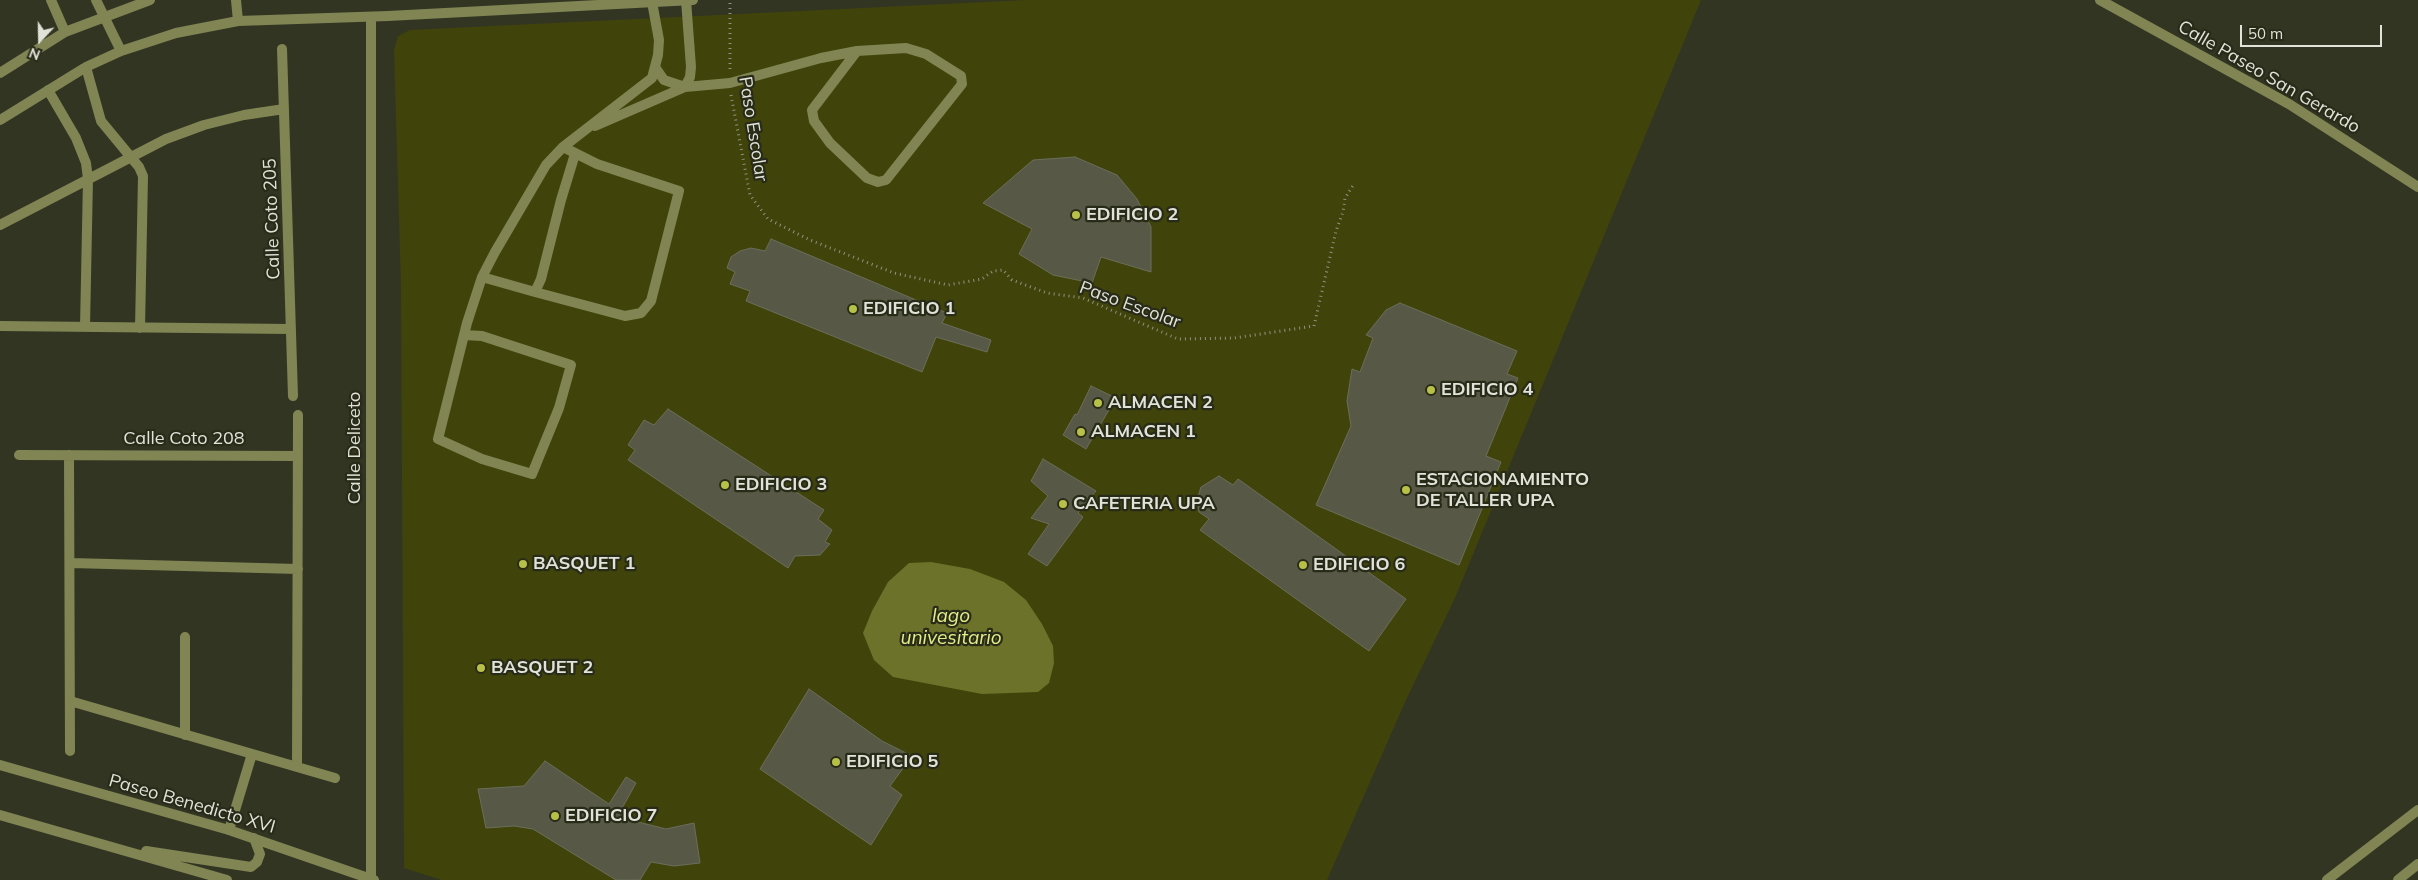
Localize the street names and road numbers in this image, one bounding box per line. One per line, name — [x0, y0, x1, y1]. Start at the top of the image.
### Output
street label: Calle Paseo San Gerardo — [2174, 16, 2364, 138]
street label: Paso Escolar — [734, 75, 772, 183]
street label: Calle Coto 205 — [259, 158, 285, 280]
street label: Paso Escolar — [1077, 277, 1183, 333]
street label: Calle Deliceto — [344, 392, 366, 504]
street label: Calle Coto 208 — [123, 428, 245, 450]
street label: Paseo Benedicto XVI — [106, 770, 278, 838]

